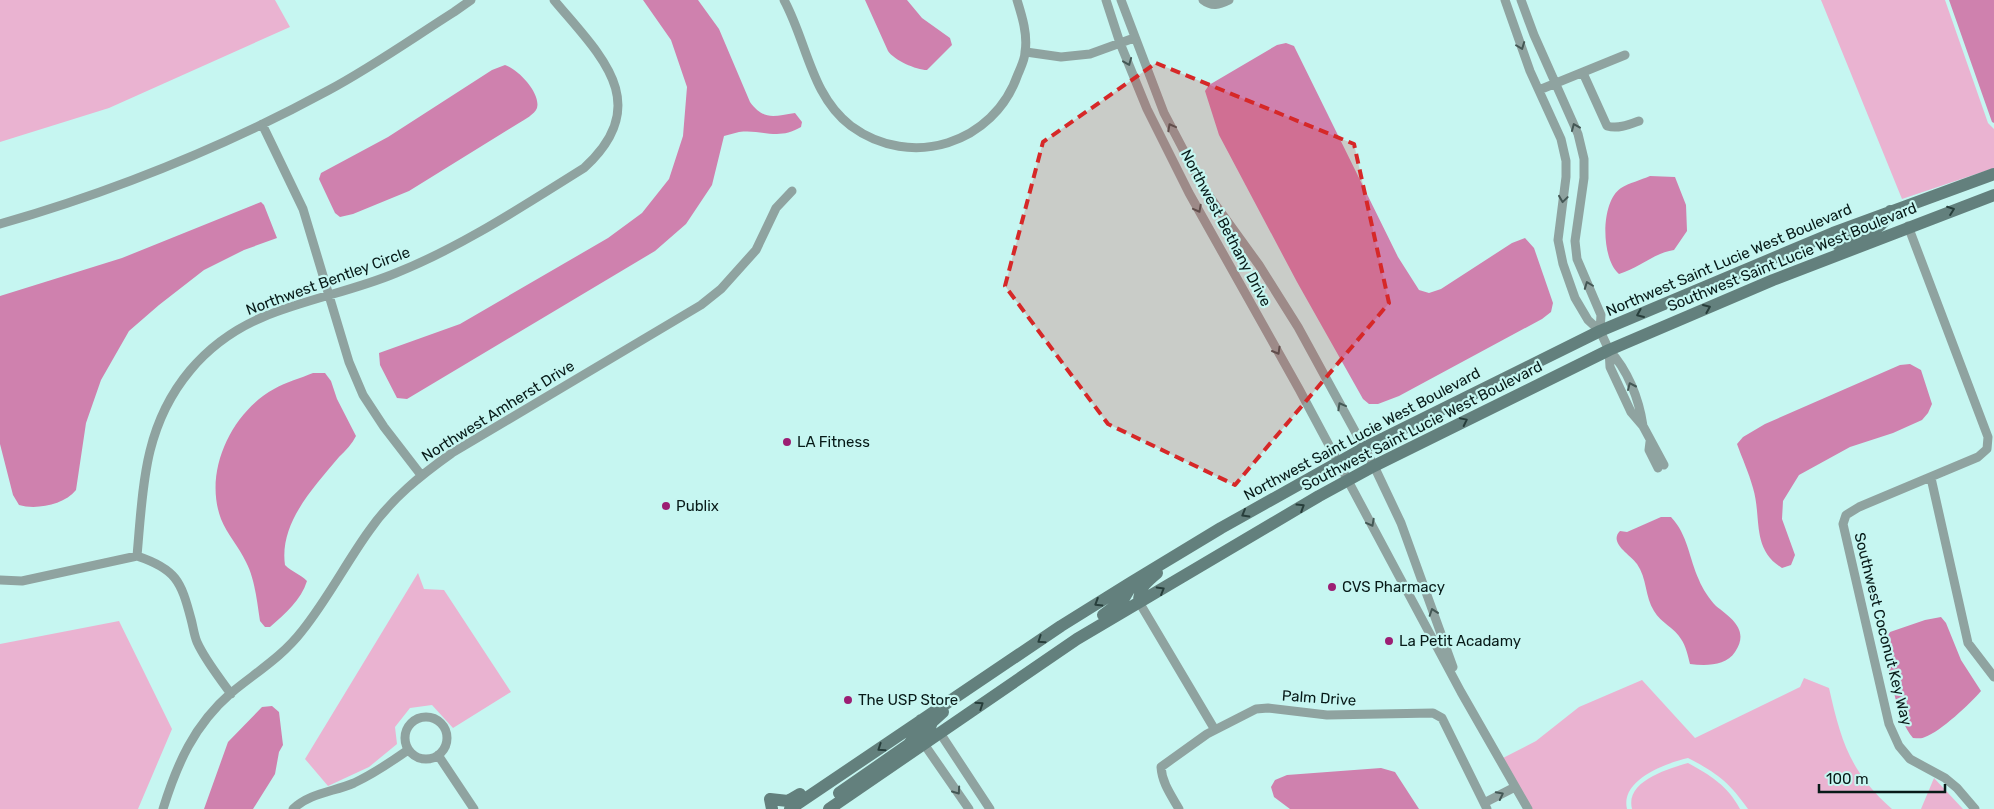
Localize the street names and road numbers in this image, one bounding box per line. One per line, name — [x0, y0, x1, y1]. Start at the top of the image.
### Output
street label: Northwest Bethany Drive — [1177, 146, 1275, 310]
street label: Southwest Saint Lucie West Boulevard — [1665, 199, 1919, 315]
street label: Northwest Saint Lucie West Boulevard — [1603, 200, 1855, 320]
street label: Northwest Bentley Circle — [244, 243, 412, 319]
street label: Northwest Amherst Drive — [418, 357, 578, 465]
street label: Southwest Saint Lucie West Boulevard — [1299, 357, 1545, 495]
street label: Northwest Saint Lucie West Boulevard — [1241, 364, 1483, 504]
street label: Southwest Coconut Key Way — [1850, 531, 1916, 727]
street label: Palm Drive — [1281, 686, 1357, 710]

